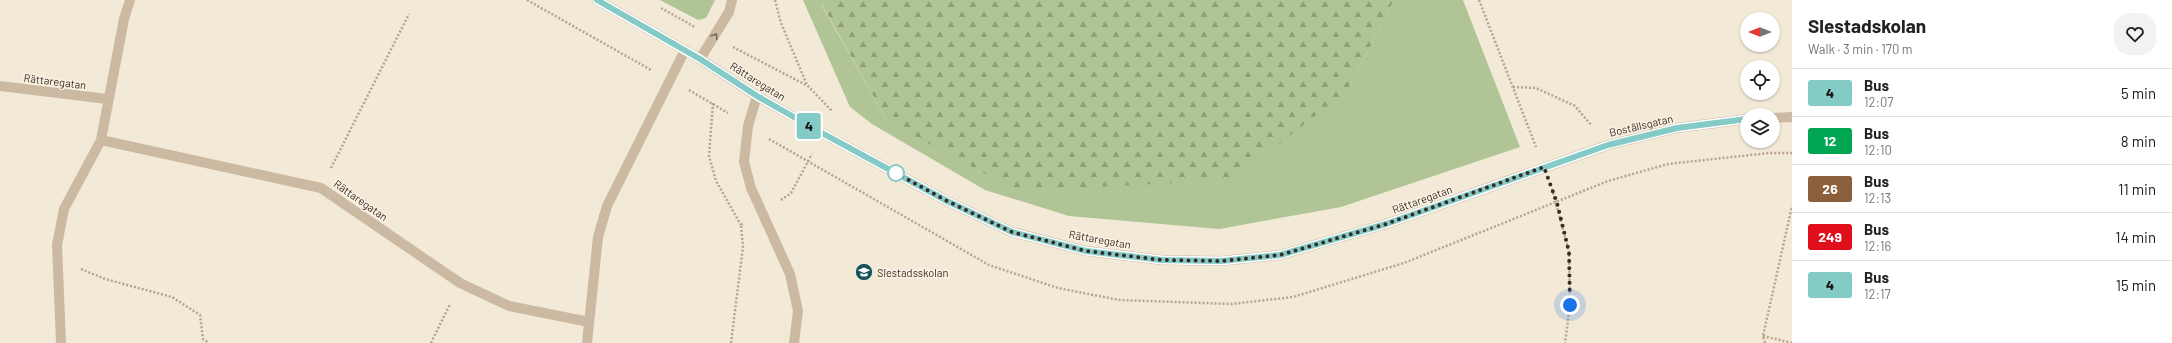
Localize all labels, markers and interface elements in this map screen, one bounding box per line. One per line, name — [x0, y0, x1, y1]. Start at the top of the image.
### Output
north arrow — [1740, 12, 1780, 52]
map controls — [1740, 12, 1780, 148]
button: heart — [2114, 13, 2156, 55]
text: Slestadskolan — [1808, 14, 1926, 37]
one-way arrow — [711, 33, 718, 40]
text: Walk · 3 min · 170 m — [1808, 41, 1913, 57]
street label: Rättaregatan — [728, 59, 788, 103]
button: locate — [1740, 60, 1780, 100]
street label: Rättaregatan — [23, 71, 87, 91]
text: Bus — [1864, 76, 1889, 94]
text: 4 — [1826, 84, 1834, 101]
text: 5 min — [2121, 84, 2156, 102]
text: 12:07 — [1864, 94, 1893, 110]
button: layers — [1740, 108, 1780, 148]
street label: Boställsgatan — [1608, 111, 1674, 139]
line badge: 4 — [796, 113, 822, 139]
text: 4 — [805, 117, 813, 134]
text: Bus — [1864, 124, 1889, 142]
text: 12 — [1824, 132, 1836, 149]
text: 8 min — [2121, 132, 2156, 150]
text: 12:10 — [1864, 142, 1892, 158]
unlabelled marker — [887, 164, 905, 182]
text: Bus — [1864, 172, 1889, 190]
street label: Rättaregatan — [332, 177, 391, 223]
text: 26 — [1822, 180, 1838, 197]
text: 11 min — [2118, 180, 2156, 198]
street label: Rättaregatan — [1390, 182, 1454, 216]
text: 12:13 — [1864, 190, 1891, 206]
text: Bus — [1864, 220, 1889, 238]
street label: Rättaregatan — [1068, 227, 1132, 251]
text: 249 — [1818, 228, 1842, 245]
text: 14 min — [2115, 228, 2156, 246]
text: 12:16 — [1864, 238, 1891, 254]
school or university icon: Slestadsskolan — [854, 262, 874, 282]
place label: Slestadsskolan — [877, 266, 948, 279]
text: Bus — [1864, 268, 1889, 286]
text: 4 — [1826, 276, 1834, 293]
text: 15 min — [2116, 276, 2156, 294]
text: 12:17 — [1864, 286, 1891, 302]
your location — [1560, 295, 1580, 315]

